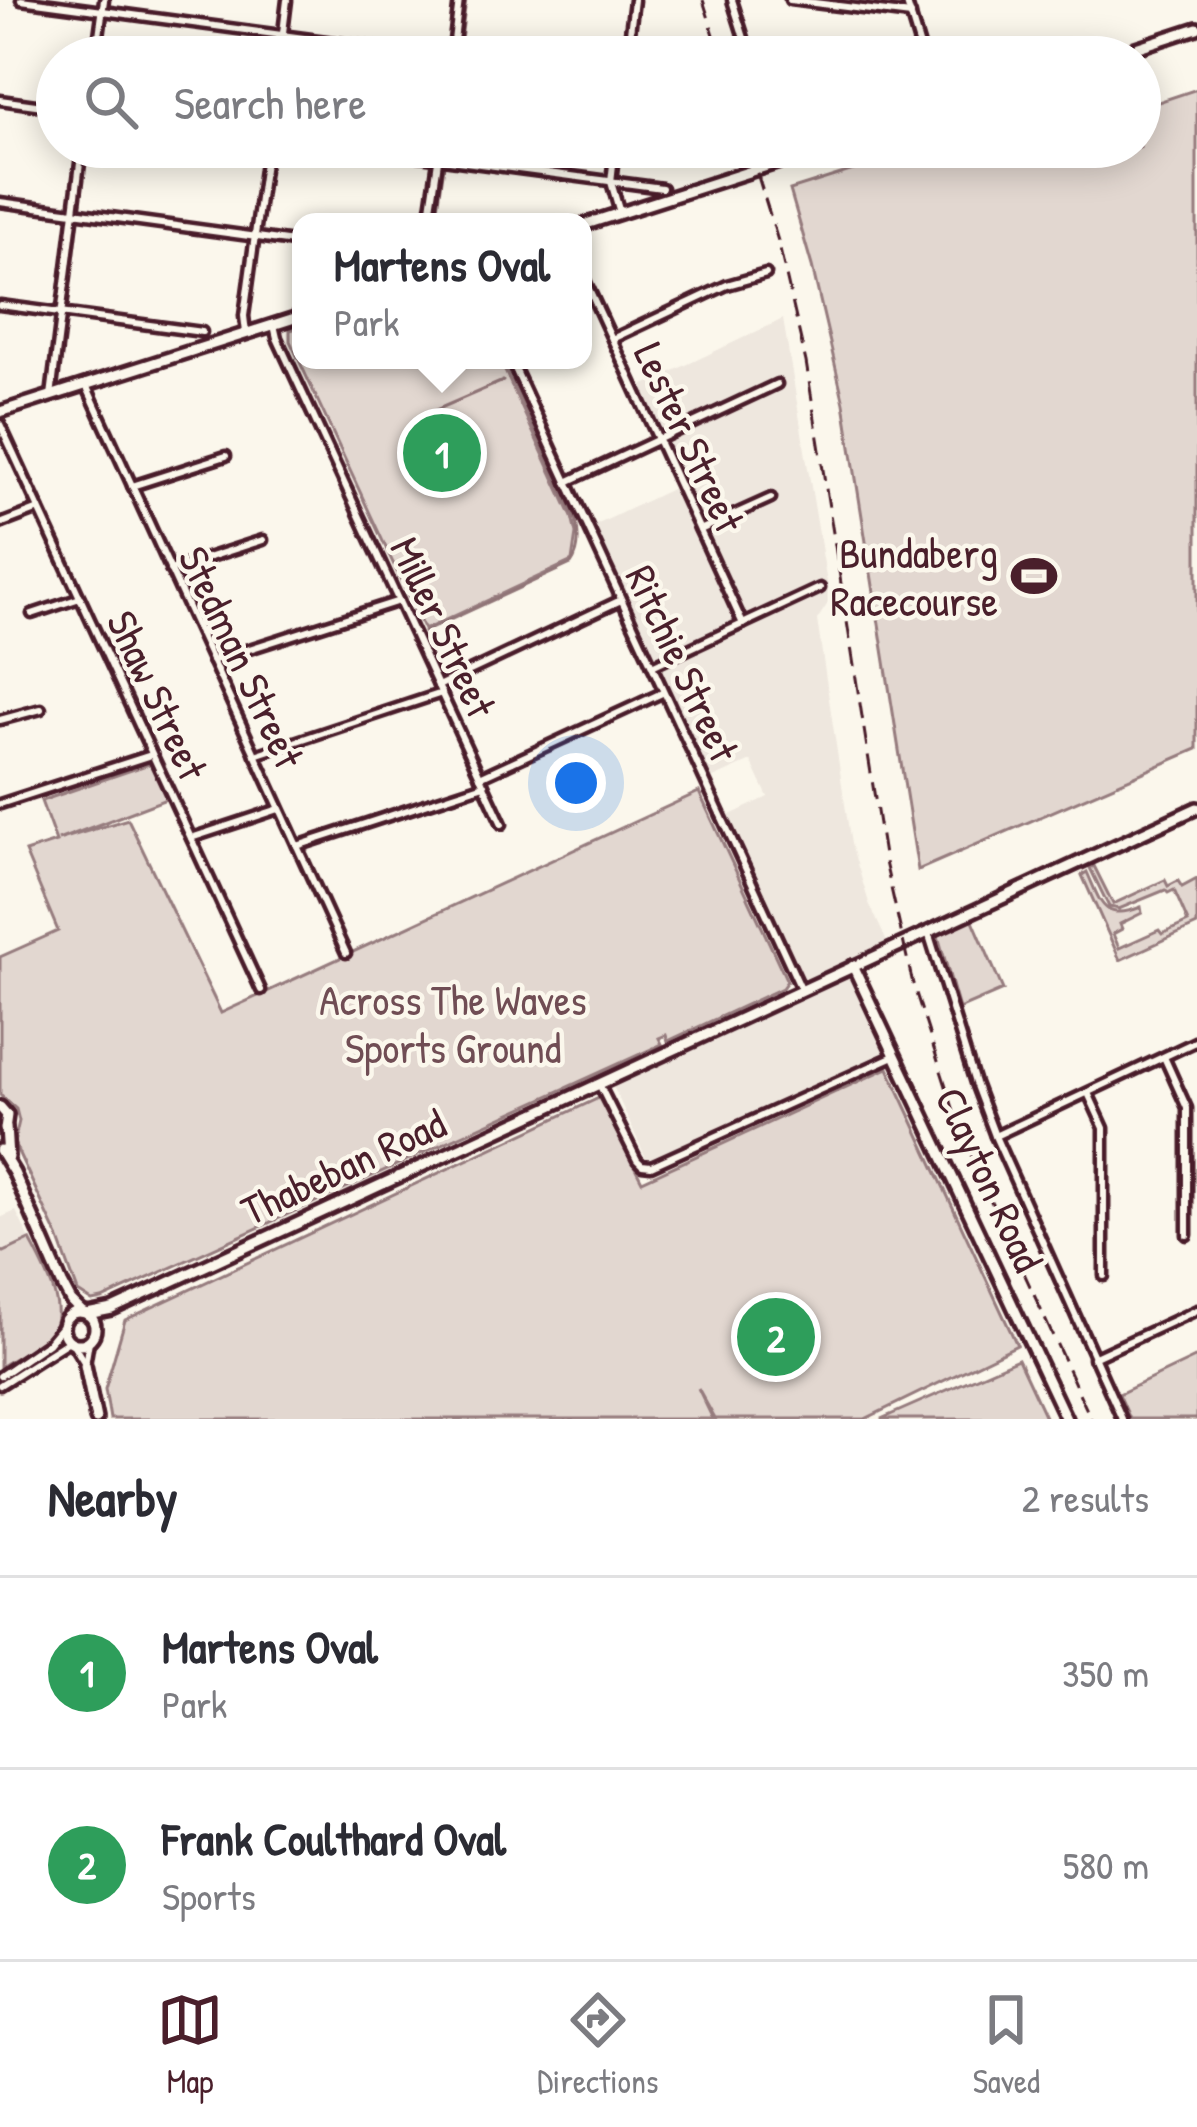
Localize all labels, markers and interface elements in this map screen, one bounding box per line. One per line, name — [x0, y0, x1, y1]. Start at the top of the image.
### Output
search box — [36, 36, 1161, 168]
icon: search — [78, 69, 144, 135]
text: Search here — [174, 72, 366, 133]
popup — [292, 213, 592, 369]
text: Martens Oval — [334, 234, 550, 295]
text: Park — [334, 295, 399, 348]
street label: Lester Street — [621, 333, 759, 542]
pin: 1 — [403, 408, 481, 498]
place label: Bundaberg Racecourse — [830, 524, 998, 629]
street label: Miller Street — [377, 528, 511, 727]
street label: Stedman Street — [166, 537, 318, 778]
sports icon: Bundaberg Racecourse — [1009, 551, 1059, 601]
street label: Ritchie Street — [613, 556, 754, 771]
street label: Shaw Street — [94, 601, 222, 789]
your location — [546, 753, 606, 813]
park label: Across The Waves Sports Ground — [319, 971, 587, 1076]
street label: Clayton Road — [922, 1078, 1058, 1280]
street label: Thabeban Road — [232, 1094, 454, 1238]
pin: 2 — [737, 1292, 815, 1382]
text: Nearby — [48, 1463, 178, 1532]
text: 2 results — [1022, 1471, 1149, 1524]
text: Martens Oval — [162, 1616, 378, 1677]
text: 1 — [80, 1646, 94, 1699]
text: 350 m — [1062, 1646, 1149, 1699]
text: Park — [162, 1677, 227, 1730]
text: Frank Coulthard Oval — [162, 1808, 506, 1869]
text: 2 — [78, 1838, 96, 1891]
text: 580 m — [1063, 1838, 1149, 1891]
text: Sports — [162, 1869, 256, 1922]
tab: Map — [157, 1987, 223, 2103]
tab: Directions — [537, 1987, 659, 2103]
tab: Saved — [973, 1987, 1040, 2103]

